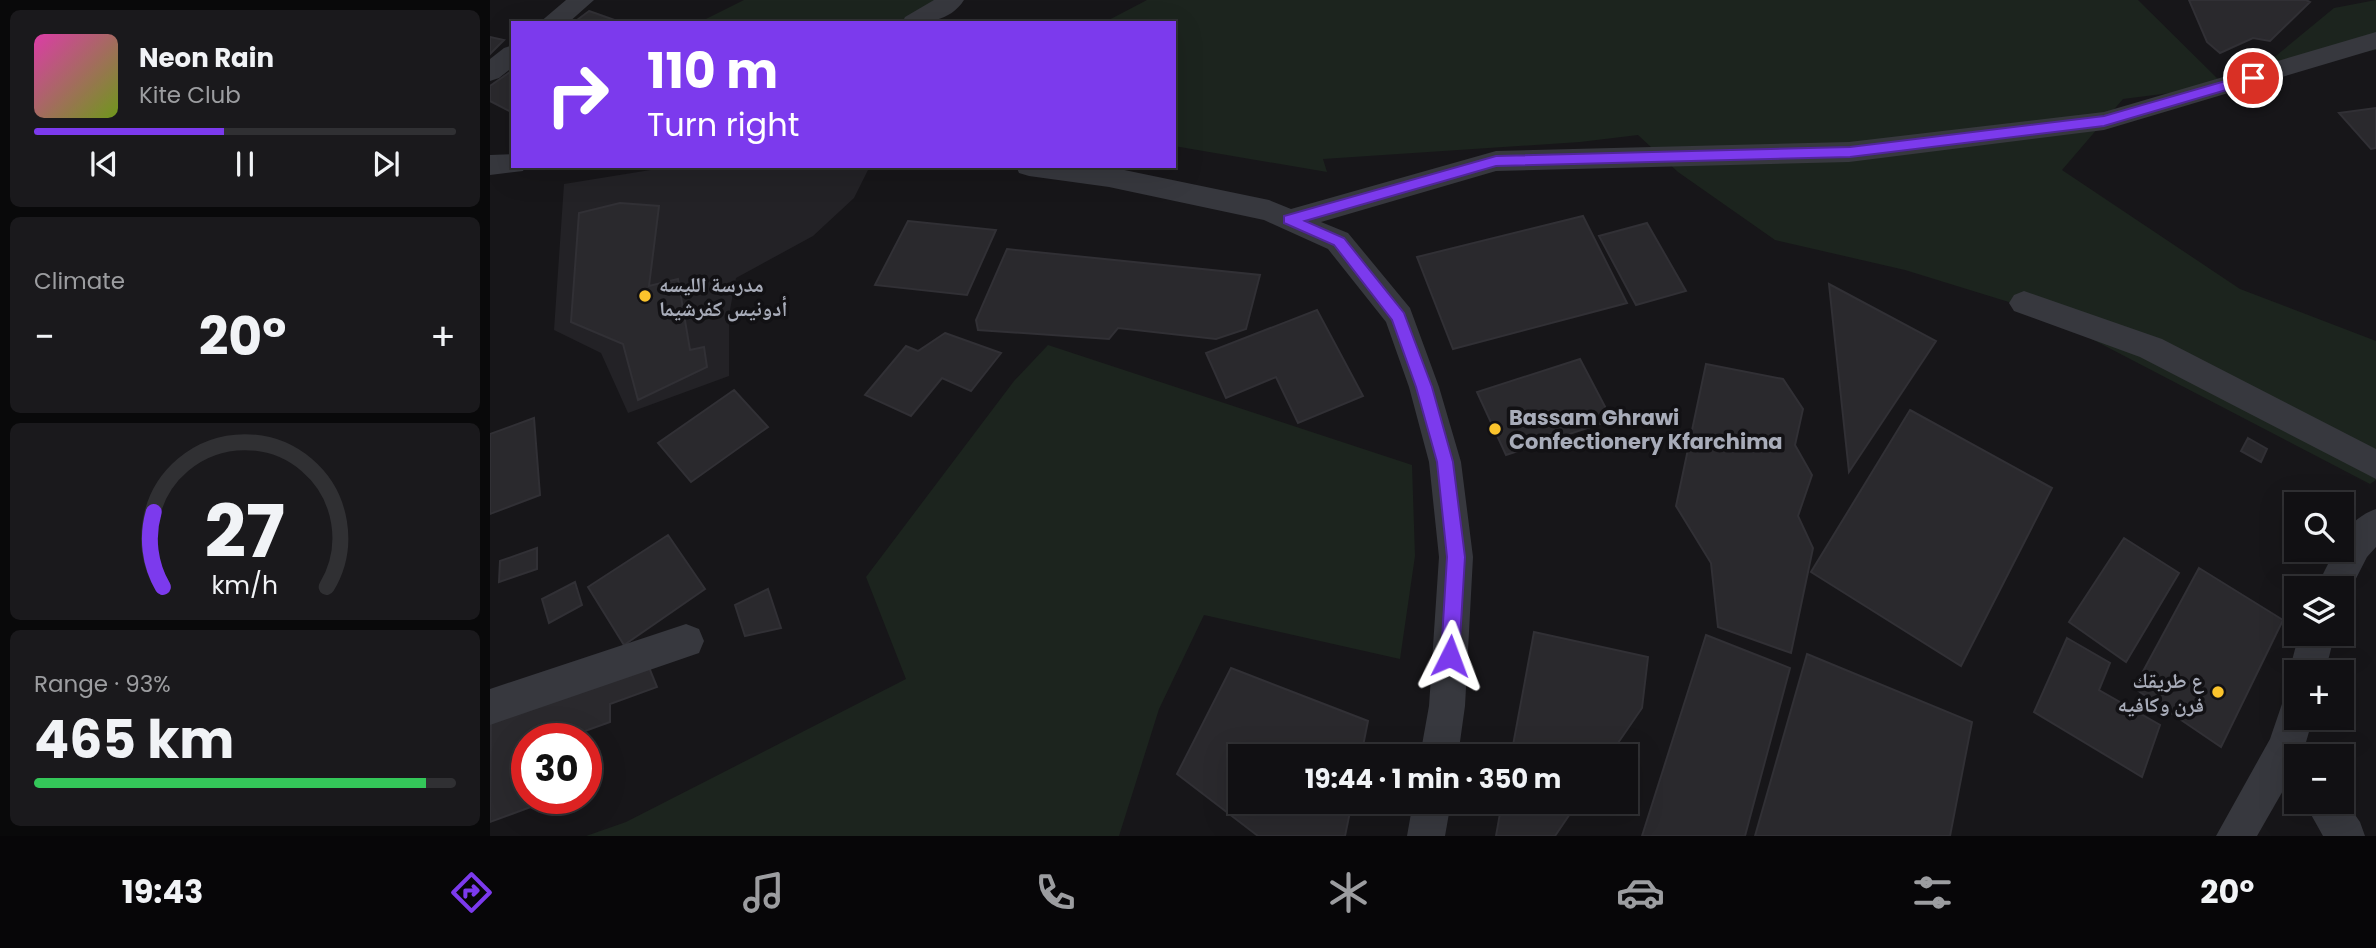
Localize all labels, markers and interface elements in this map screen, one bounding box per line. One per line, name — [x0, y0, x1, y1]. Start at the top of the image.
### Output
text: 110 m — [647, 37, 778, 105]
text: Neon Rain — [139, 40, 274, 76]
pin — [2223, 48, 2283, 108]
icon: right — [532, 49, 623, 140]
icon: arrive — [2234, 59, 2272, 97]
text: Kite Club — [139, 79, 241, 111]
text: Turn right — [647, 102, 799, 147]
icon: previous — [85, 145, 123, 183]
icon: pause — [226, 145, 264, 183]
icon: next — [367, 145, 405, 183]
text: Climate — [34, 265, 125, 297]
place label: مدرسة الليسه أدونيس كفرشيما — [659, 270, 787, 323]
marker: مدرسة الليسه أدونيس كفرشيما — [637, 288, 653, 304]
text: 20° — [199, 300, 286, 373]
text: − — [34, 310, 55, 363]
text: + — [430, 310, 456, 363]
place label: Bassam Ghrawi Confectionery Kfarchima — [1509, 403, 1783, 456]
marker: Bassam Ghrawi Confectionery Kfarchima — [1487, 421, 1503, 437]
text: 27 — [205, 482, 285, 583]
map controls — [2284, 492, 2354, 814]
button: search — [2284, 492, 2354, 562]
text: km/h — [212, 568, 278, 603]
button: layers — [2284, 576, 2354, 646]
position arrow — [1413, 619, 1487, 693]
button: + — [2284, 660, 2354, 730]
place label: ع طريقك فرن وكافيه — [2118, 666, 2204, 719]
text: Range · 93% — [34, 668, 171, 700]
marker: ع طريقك فرن وكافيه — [2210, 684, 2226, 700]
text: 465 km — [34, 703, 234, 776]
speed limit sign: 30 — [511, 723, 602, 814]
button: − — [2284, 744, 2354, 814]
text: 19:44 · 1 min · 350 m — [1305, 761, 1561, 797]
icon: directions — [447, 868, 496, 917]
icon: music — [739, 868, 788, 917]
icon: phone — [1031, 868, 1080, 917]
icon: climate — [1324, 868, 1373, 917]
icon: car — [1616, 868, 1665, 917]
icon: filters — [1908, 868, 1957, 917]
text: 19:43 — [122, 869, 203, 914]
text: 20° — [2200, 869, 2254, 914]

